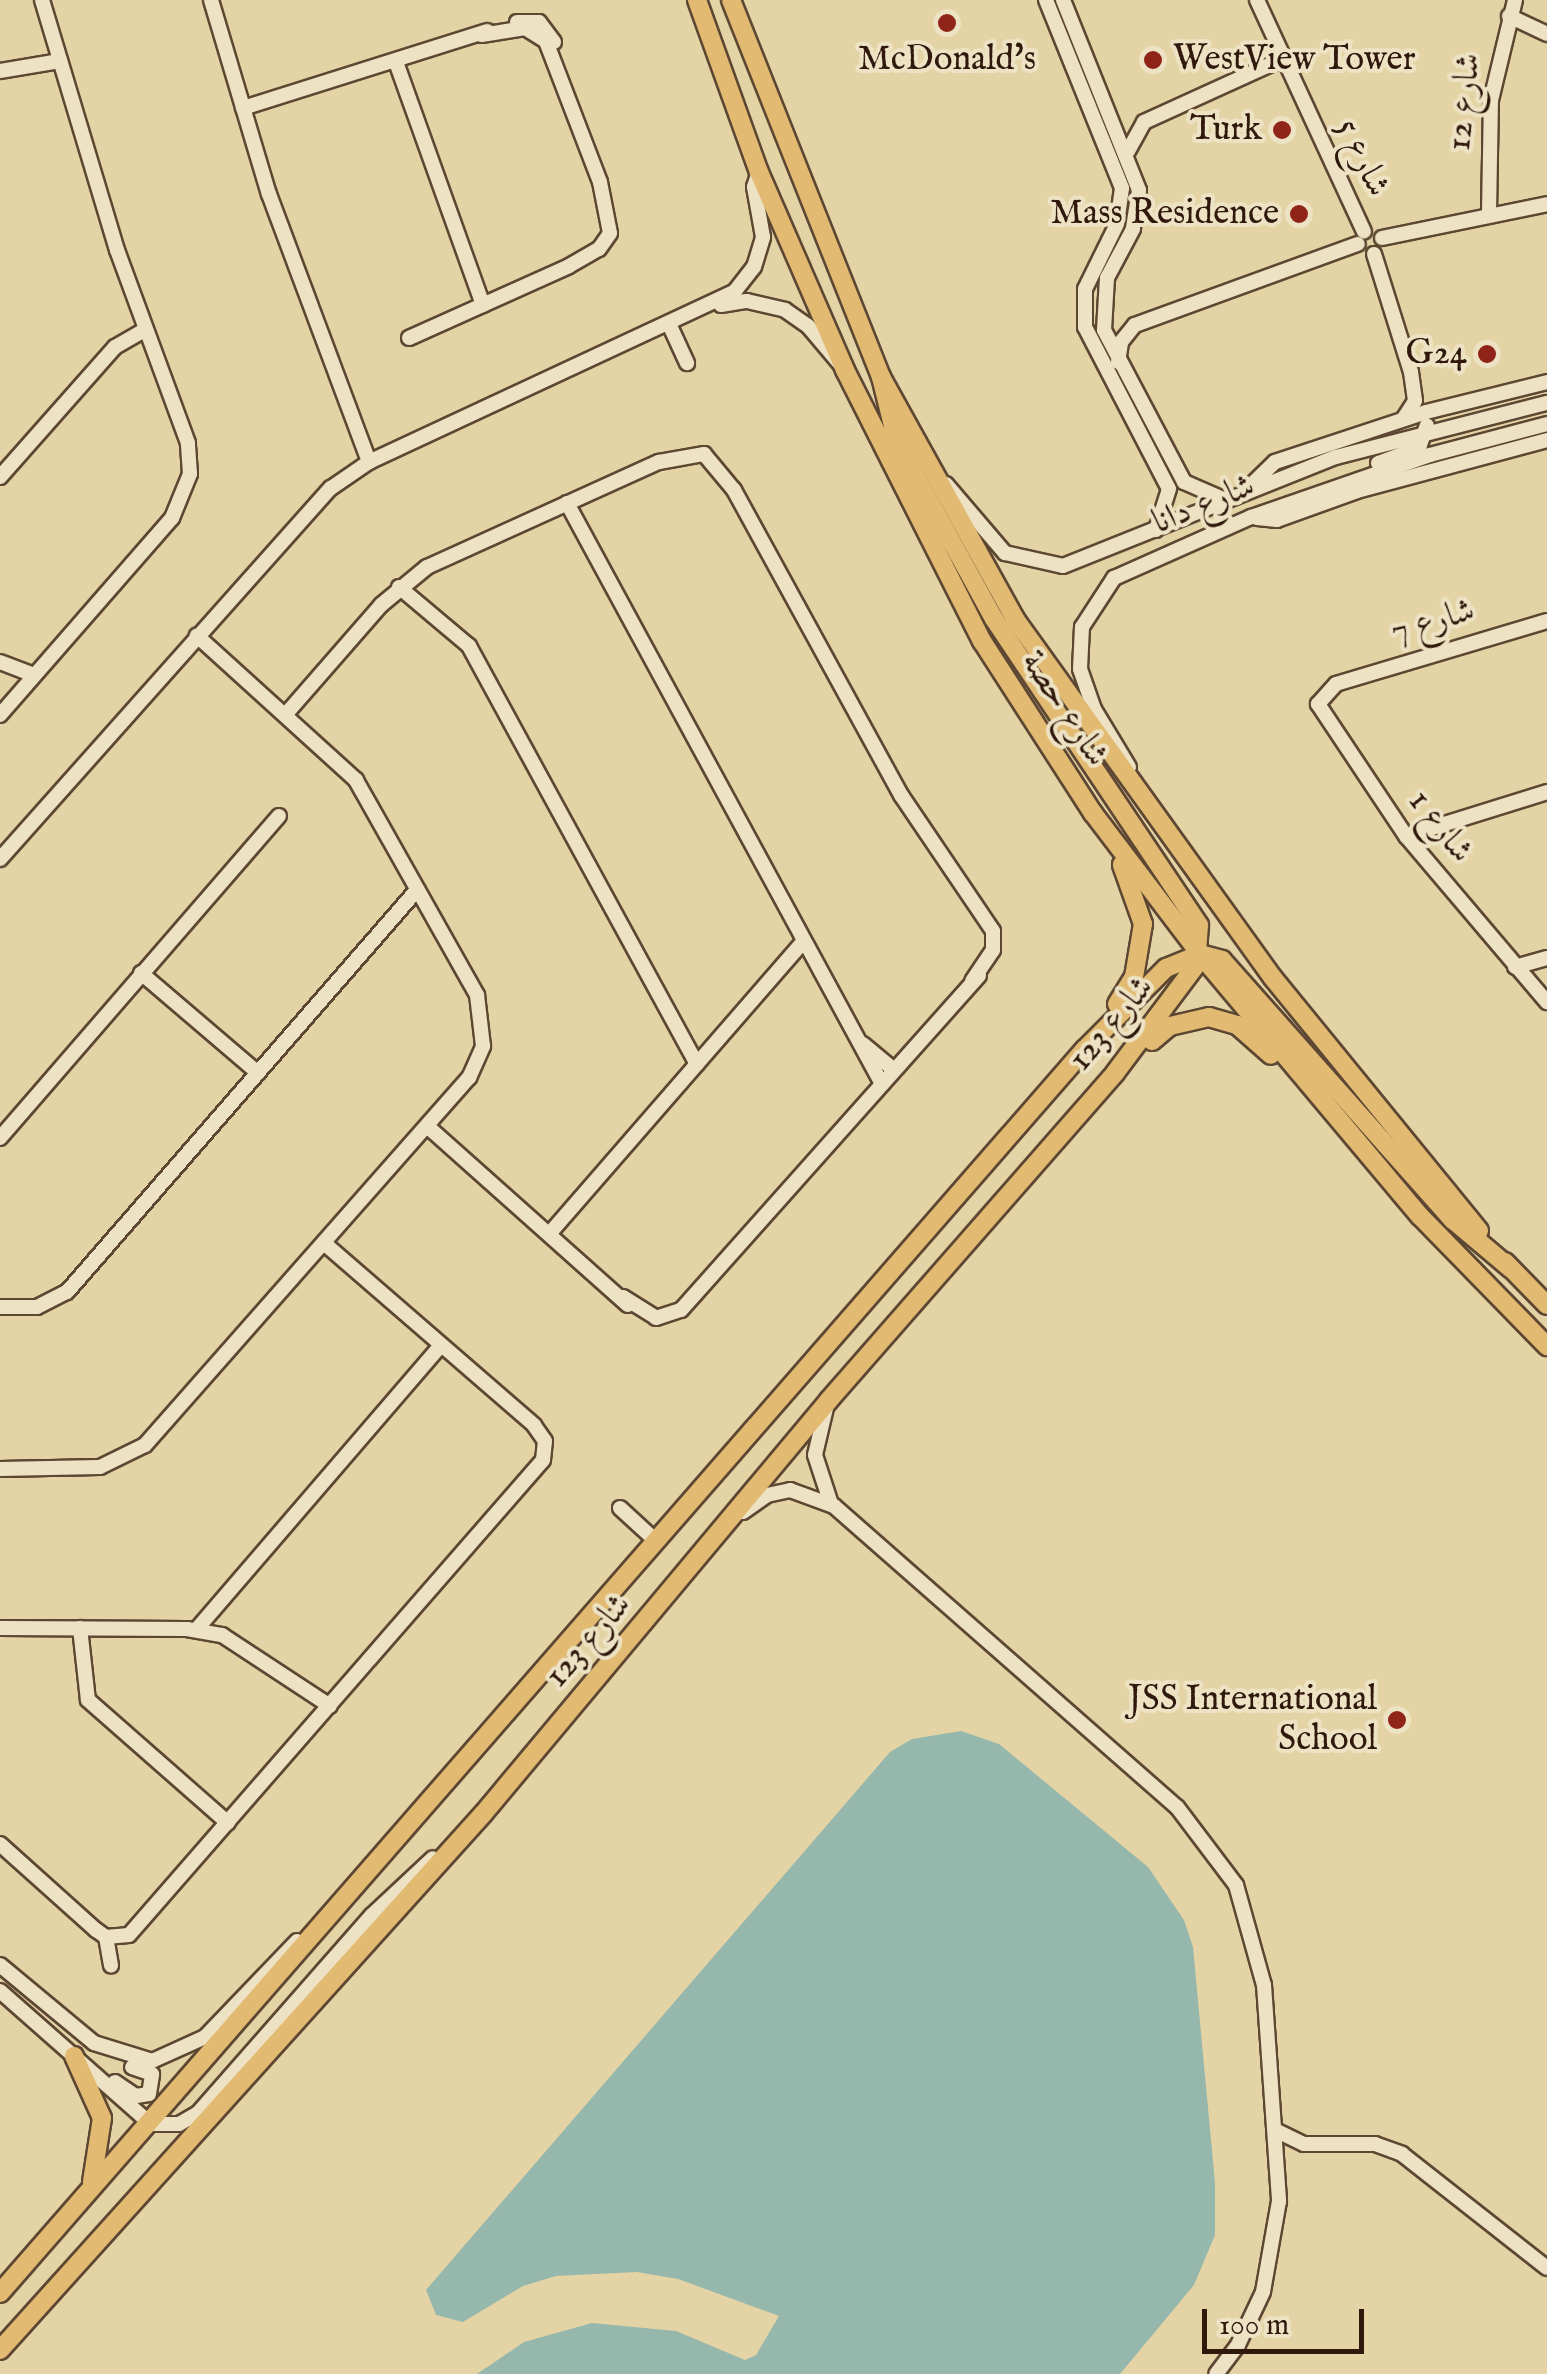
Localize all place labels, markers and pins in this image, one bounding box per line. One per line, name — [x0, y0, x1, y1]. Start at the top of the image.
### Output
marker: McDonald's — [936, 12, 958, 34]
place label: McDonald's — [858, 39, 1036, 81]
place label: WestView Tower — [1173, 39, 1416, 81]
marker: WestView Tower — [1142, 49, 1164, 71]
place label: Turk — [1190, 109, 1262, 151]
marker: Turk — [1271, 119, 1293, 141]
place label: Mass Residence — [1050, 193, 1279, 235]
marker: Mass Residence — [1288, 203, 1310, 225]
place label: G24 — [1406, 333, 1467, 375]
marker: G24 — [1476, 343, 1498, 365]
place label: JSS International School — [1128, 1679, 1377, 1761]
marker: JSS International School — [1386, 1709, 1408, 1731]

